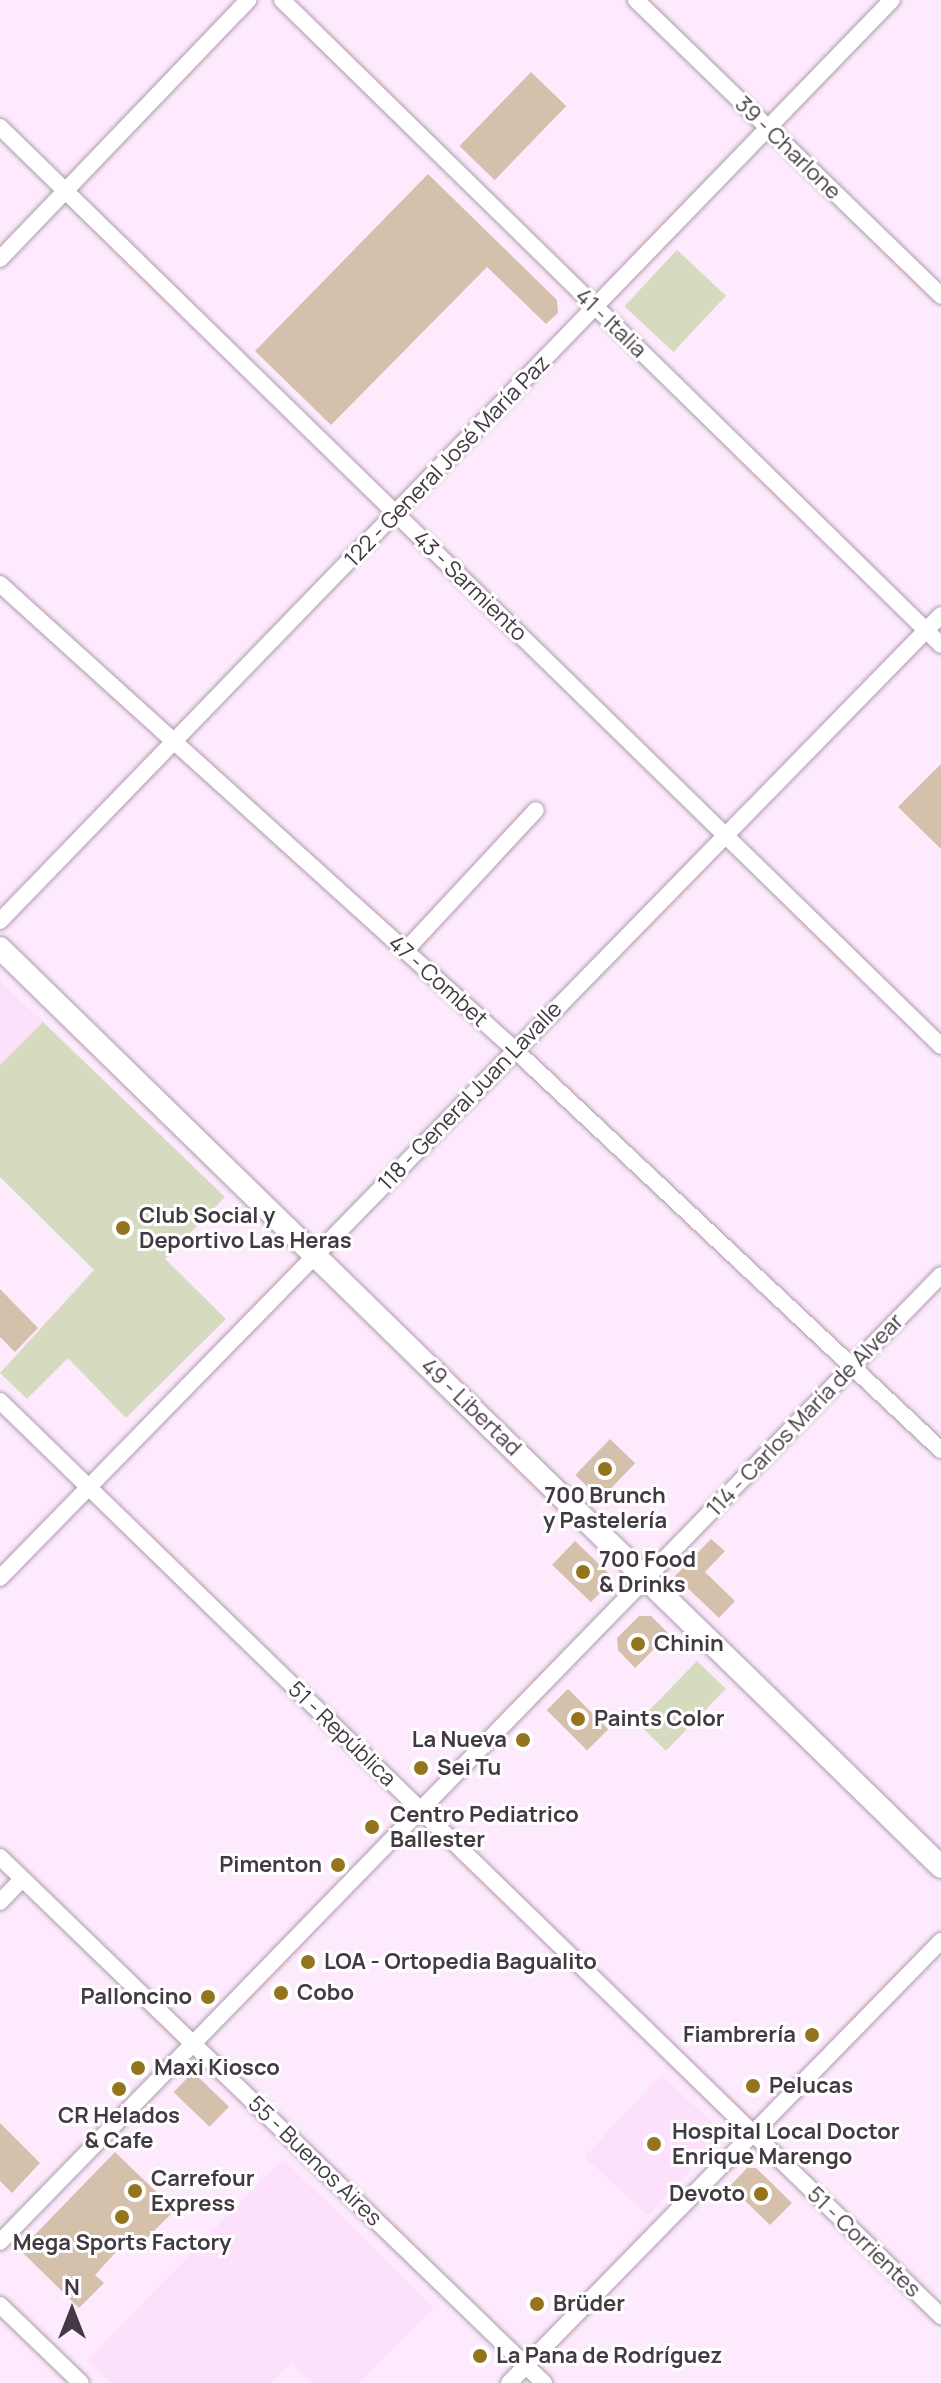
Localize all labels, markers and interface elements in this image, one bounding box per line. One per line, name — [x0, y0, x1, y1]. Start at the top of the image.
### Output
street label: 39 - Charlone — [730, 91, 846, 205]
street label: 41 - Italia — [570, 283, 652, 363]
street label: 122 - General José María Paz — [339, 350, 555, 572]
street label: 43 - Sarmiento — [408, 525, 532, 647]
street label: 47 - Combet — [383, 930, 493, 1032]
street label: 118 - General Juan Lavalle — [373, 996, 567, 1196]
place label: Club Social y Deportivo Las Heras — [139, 1202, 352, 1254]
marker: Club Social y Deportivo Las Heras — [114, 1219, 132, 1237]
street label: 114 - Carlos María de Alvear — [701, 1308, 909, 1522]
street label: 49 - Libertad — [416, 1353, 526, 1461]
marker: 700 Brunch y Pastelería — [596, 1460, 614, 1478]
place label: 700 Brunch y Pastelería — [543, 1482, 667, 1534]
place label: 700 Food & Drinks — [599, 1546, 696, 1598]
marker: 700 Food & Drinks — [574, 1563, 592, 1581]
place label: Chinin — [654, 1631, 724, 1657]
marker: Chinin — [629, 1635, 647, 1653]
street label: 51 - República — [283, 1676, 401, 1792]
place label: Paints Color — [594, 1706, 725, 1732]
marker: Paints Color — [569, 1710, 587, 1728]
place label: La Nueva — [412, 1727, 507, 1753]
marker: La Nueva — [514, 1731, 532, 1749]
place label: Sei Tu — [437, 1755, 501, 1781]
marker: Sei Tu — [412, 1759, 430, 1777]
place label: Centro Pediatrico Ballester — [390, 1801, 579, 1852]
marker: Centro Pediatrico Ballester — [361, 1816, 383, 1838]
place label: Pimenton — [219, 1852, 322, 1878]
marker: Pimenton — [329, 1856, 347, 1874]
place label: LOA - Ortopedia Bagualito — [324, 1949, 597, 1975]
marker: LOA - Ortopedia Bagualito — [299, 1953, 317, 1971]
place label: Cobo — [297, 1980, 354, 2006]
place label: Palloncino — [80, 1984, 192, 2010]
marker: Cobo — [272, 1984, 290, 2002]
marker: Palloncino — [199, 1988, 217, 2006]
place label: Fiambrería — [683, 2022, 796, 2048]
marker: Fiambrería — [803, 2026, 821, 2044]
place label: Maxi Kiosco — [154, 2055, 280, 2081]
marker: Maxi Kiosco — [129, 2059, 147, 2077]
place label: Pelucas — [769, 2073, 853, 2099]
marker: Pelucas — [744, 2077, 762, 2095]
marker: CR Helados & Cafe — [110, 2080, 128, 2098]
street label: 55 - Buenos Aires — [243, 2091, 387, 2231]
place label: CR Helados & Cafe — [58, 2102, 180, 2154]
place label: Hospital Local Doctor Enrique Marengo — [672, 2118, 900, 2170]
marker: Hospital Local Doctor Enrique Marengo — [643, 2133, 665, 2155]
place label: Carrefour Express — [151, 2165, 255, 2216]
place label: Devoto — [669, 2181, 745, 2207]
street label: 51 - Corrientes — [802, 2181, 926, 2303]
marker: Carrefour Express — [126, 2182, 144, 2200]
marker: Devoto — [752, 2185, 770, 2203]
marker: Mega Sports Factory — [113, 2208, 131, 2226]
place label: Mega Sports Factory — [13, 2230, 231, 2256]
north arrow — [32, 2271, 112, 2351]
text: N — [64, 2272, 80, 2302]
place label: Brüder — [553, 2291, 625, 2317]
marker: Brüder — [528, 2295, 546, 2313]
place label: La Pana de Rodríguez — [496, 2343, 722, 2369]
marker: La Pana de Rodríguez — [471, 2347, 489, 2365]

